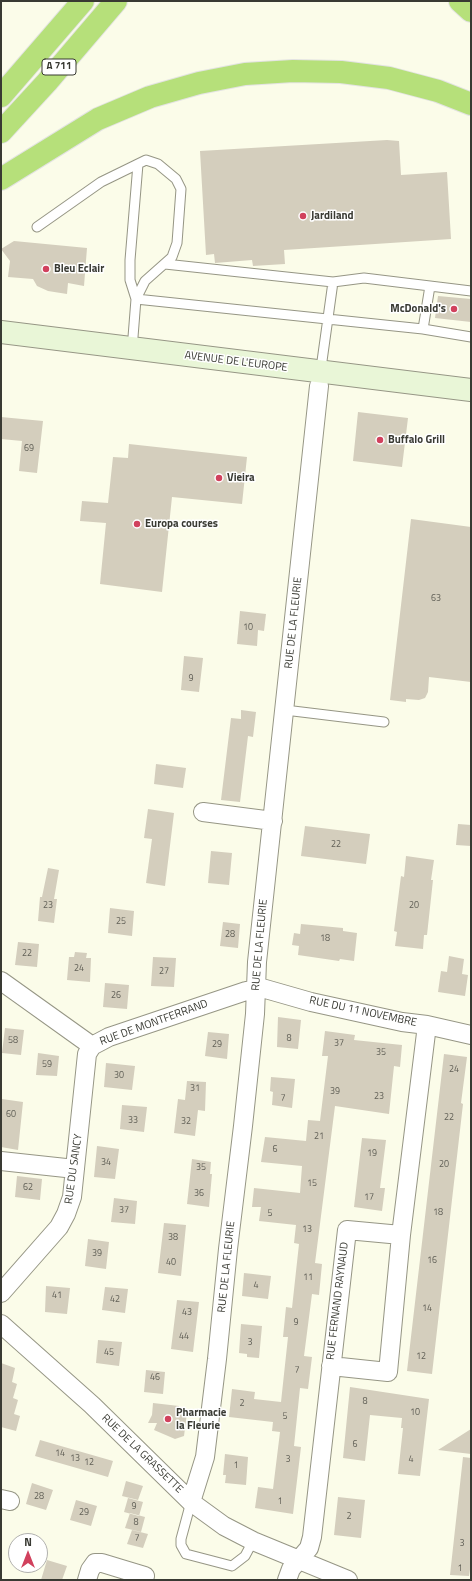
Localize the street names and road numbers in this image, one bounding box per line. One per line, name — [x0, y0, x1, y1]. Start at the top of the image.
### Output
road number: A 711 — [42, 59, 76, 75]
street label: AVENUE DE L'EUROPE — [184, 349, 288, 375]
street label: RUE DE LA FLEURIE — [283, 577, 305, 669]
street label: RUE DE LA FLEURIE — [249, 899, 271, 991]
street label: RUE DU 11 NOVEMBRE — [308, 994, 418, 1030]
street label: RUE DE MONTFERRAND — [98, 997, 210, 1049]
street label: RUE DU SANCY — [63, 1133, 85, 1205]
street label: RUE DE LA FLEURIE — [216, 1221, 238, 1313]
street label: RUE FERNAND RAYNAUD — [324, 1241, 352, 1361]
street label: RUE DE LA GRASSETTE — [99, 1412, 185, 1496]

